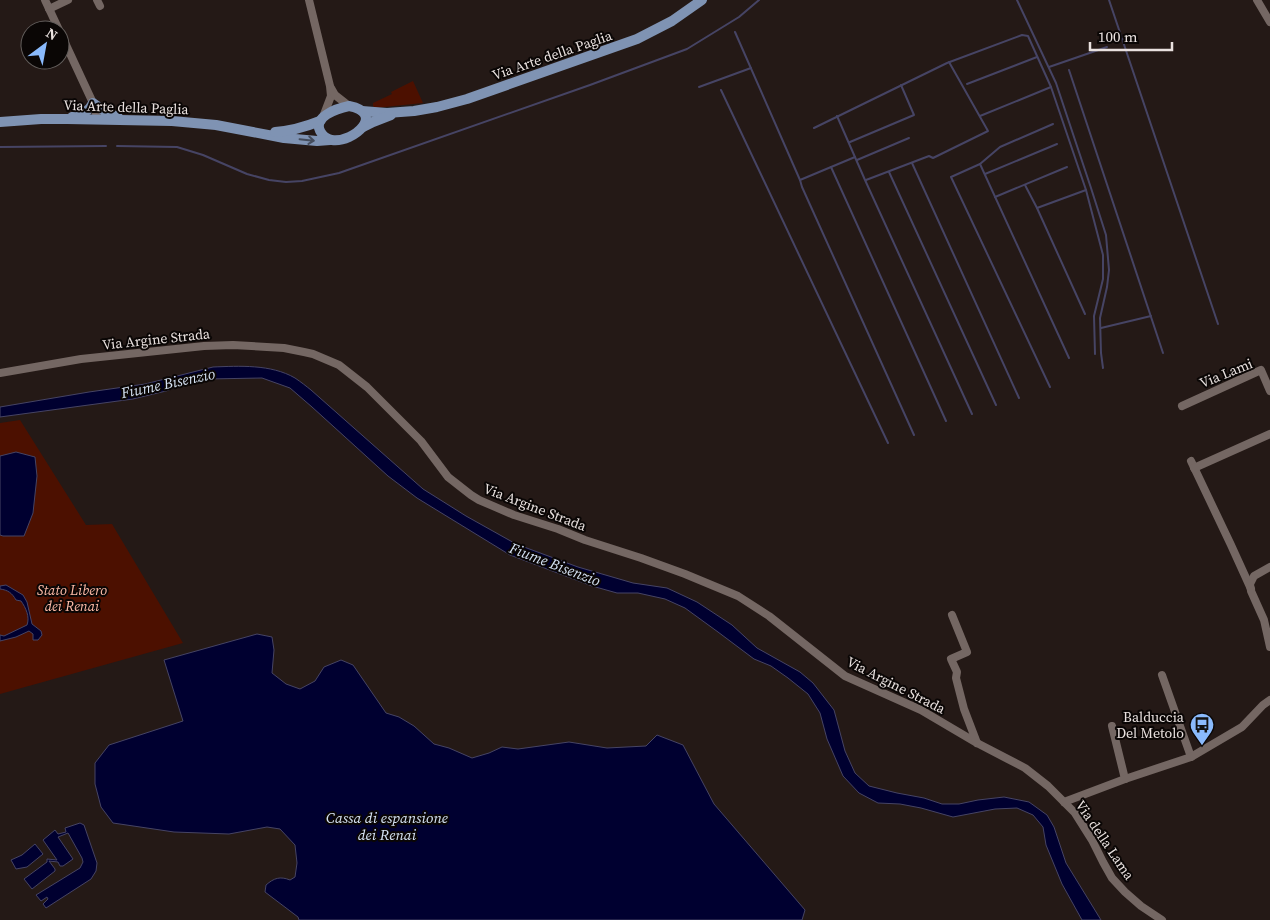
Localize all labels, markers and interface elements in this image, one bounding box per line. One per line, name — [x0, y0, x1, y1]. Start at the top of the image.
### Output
north arrow — [20, 20, 70, 70]
scale bar — [1090, 20, 1172, 52]
text: N — [42, 23, 62, 45]
street label: Via Arte della Paglia — [489, 25, 615, 85]
text: 100 m — [1098, 26, 1138, 47]
street label: Via Arte della Paglia — [63, 95, 190, 119]
one-way arrow — [299, 135, 315, 145]
street label: Via Argine Strada — [101, 323, 212, 355]
street label: Via Lami — [1196, 353, 1256, 393]
water label: Fiume Bisenzio — [118, 363, 217, 403]
street label: Via Argine Strada — [481, 478, 590, 536]
water label: Fiume Bisenzio — [506, 537, 603, 591]
park label: Stato Libero dei Renai — [37, 580, 107, 616]
street label: Via Argine Strada — [843, 651, 950, 719]
place label: Balduccia Del Metolo — [1116, 707, 1185, 743]
bus stop icon: Balduccia Del Metolo — [1189, 712, 1215, 746]
street label: Via della Lama — [1071, 796, 1140, 885]
water label: Cassa di espansione dei Renai — [326, 807, 448, 845]

